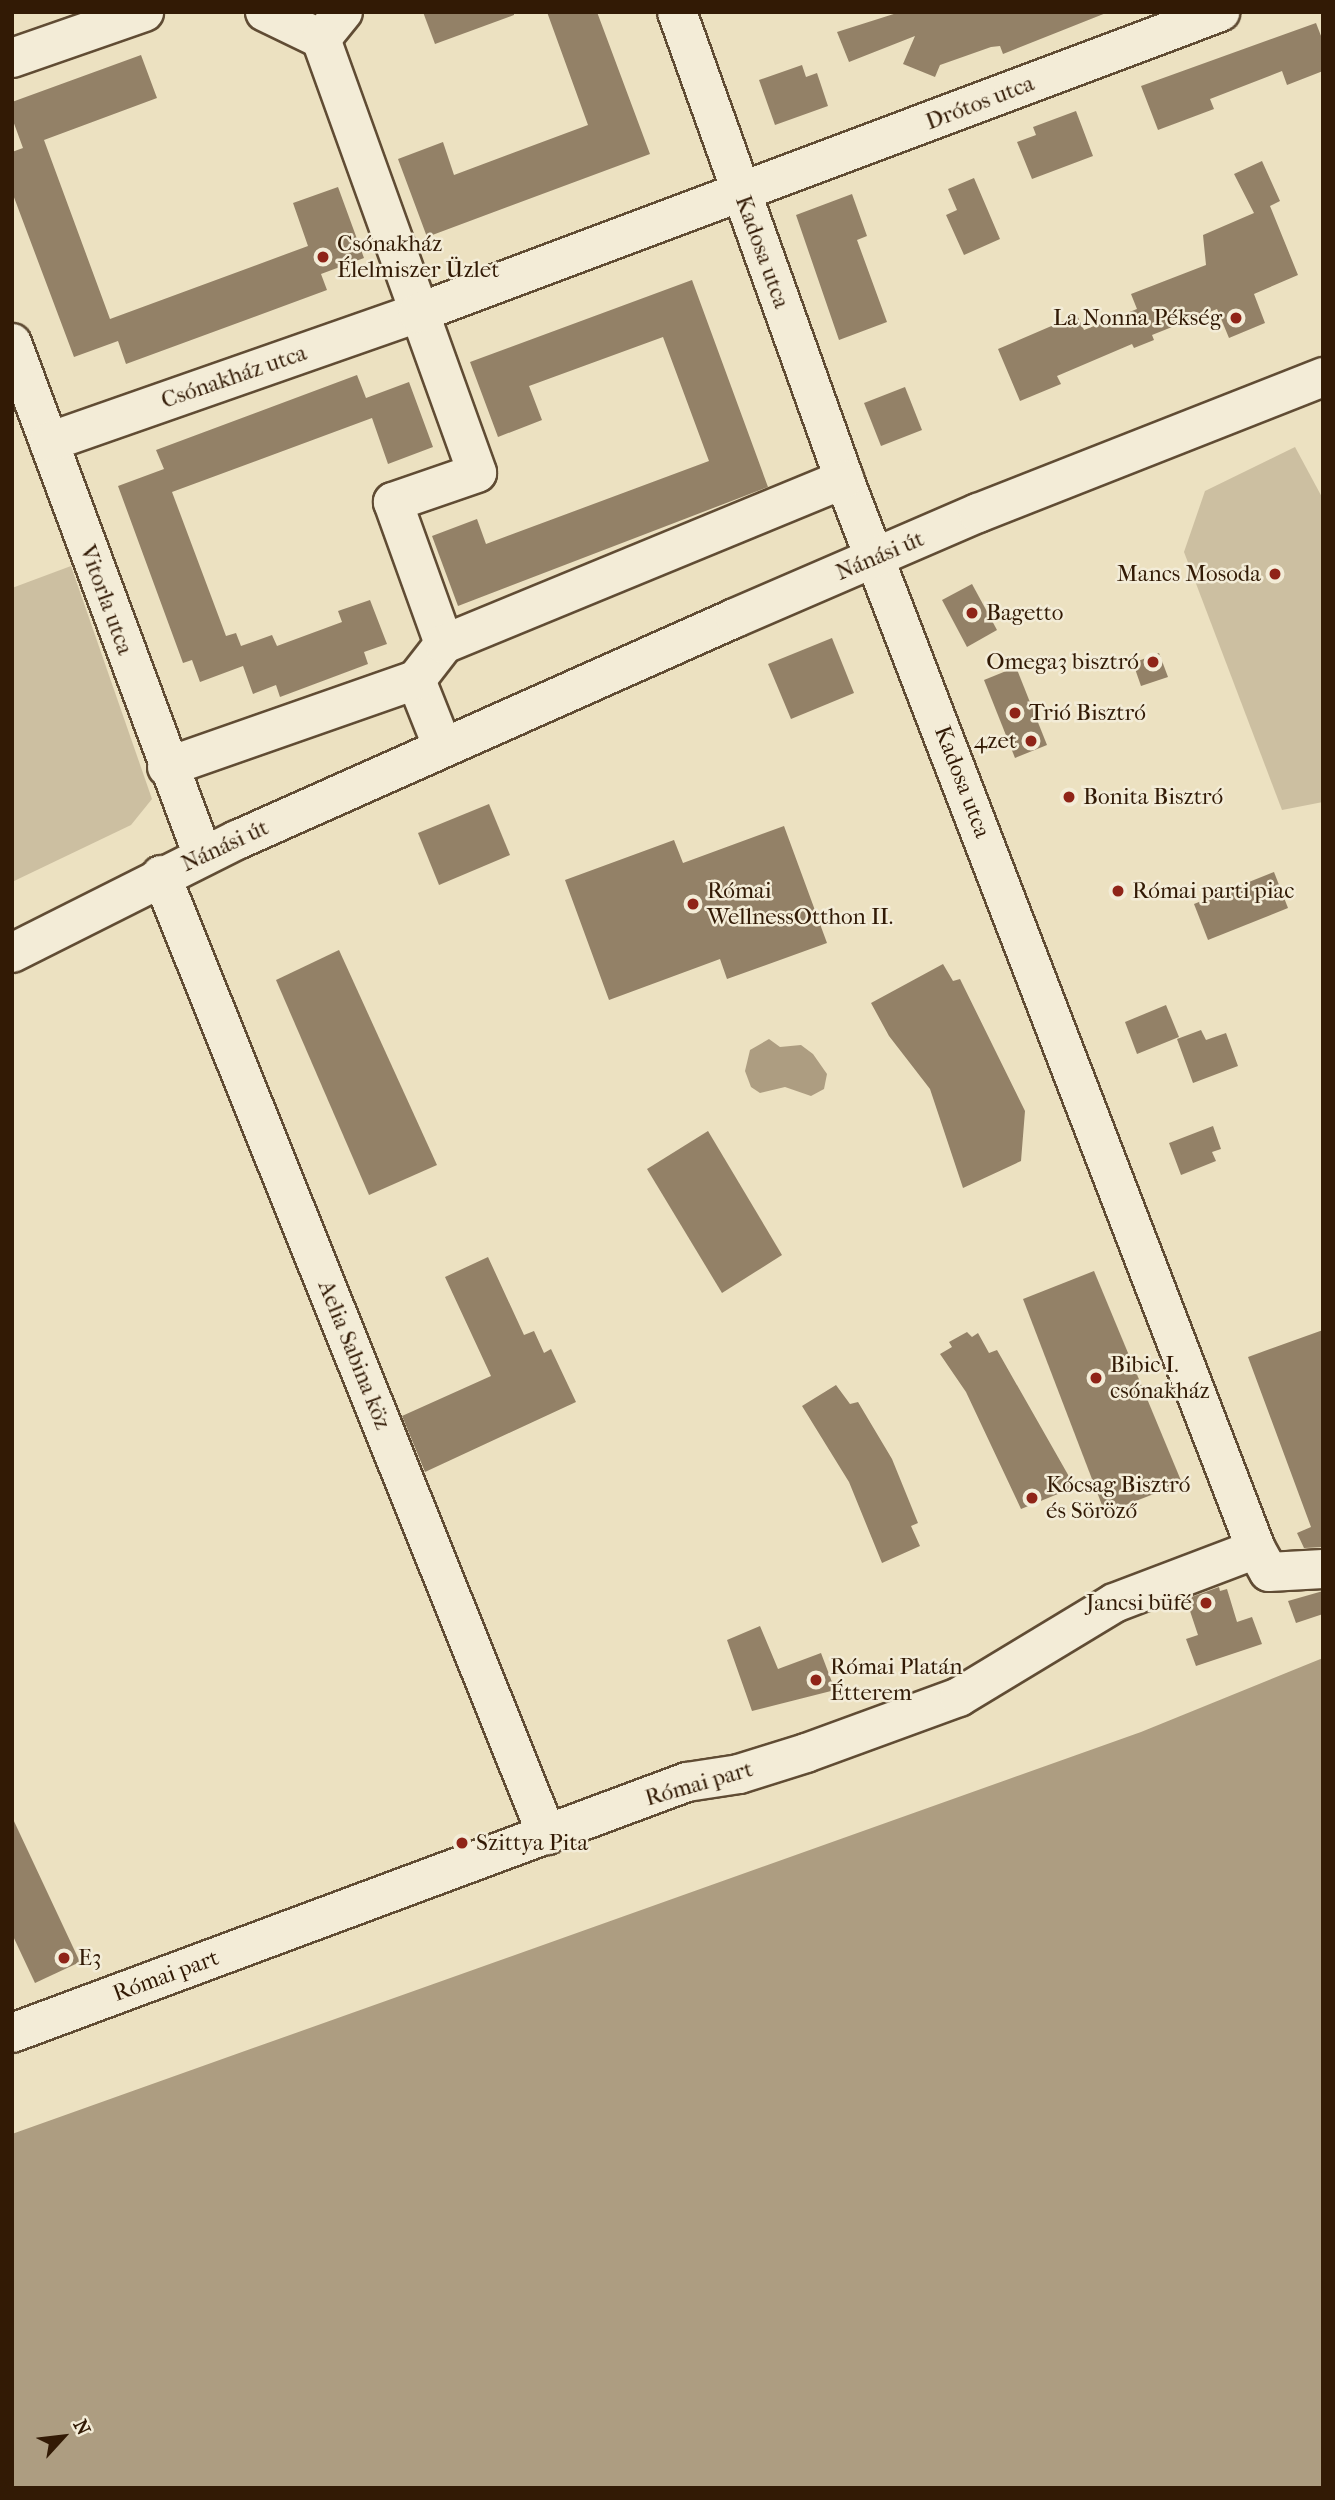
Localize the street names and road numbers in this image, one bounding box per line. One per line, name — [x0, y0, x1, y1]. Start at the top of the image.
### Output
street label: Drótos utca — [922, 70, 1038, 136]
street label: Kadosa utca — [729, 192, 795, 312]
street label: Csónakház utca — [158, 339, 310, 415]
street label: Nánási út — [832, 525, 928, 587]
street label: Vitorla utca — [73, 541, 139, 659]
street label: Kadosa utca — [928, 722, 996, 842]
street label: Nánási út — [177, 814, 273, 878]
street label: Aelia Sabina köz — [312, 1276, 396, 1434]
street label: Római part — [642, 1755, 756, 1813]
street label: Római part — [109, 1944, 223, 2008]

